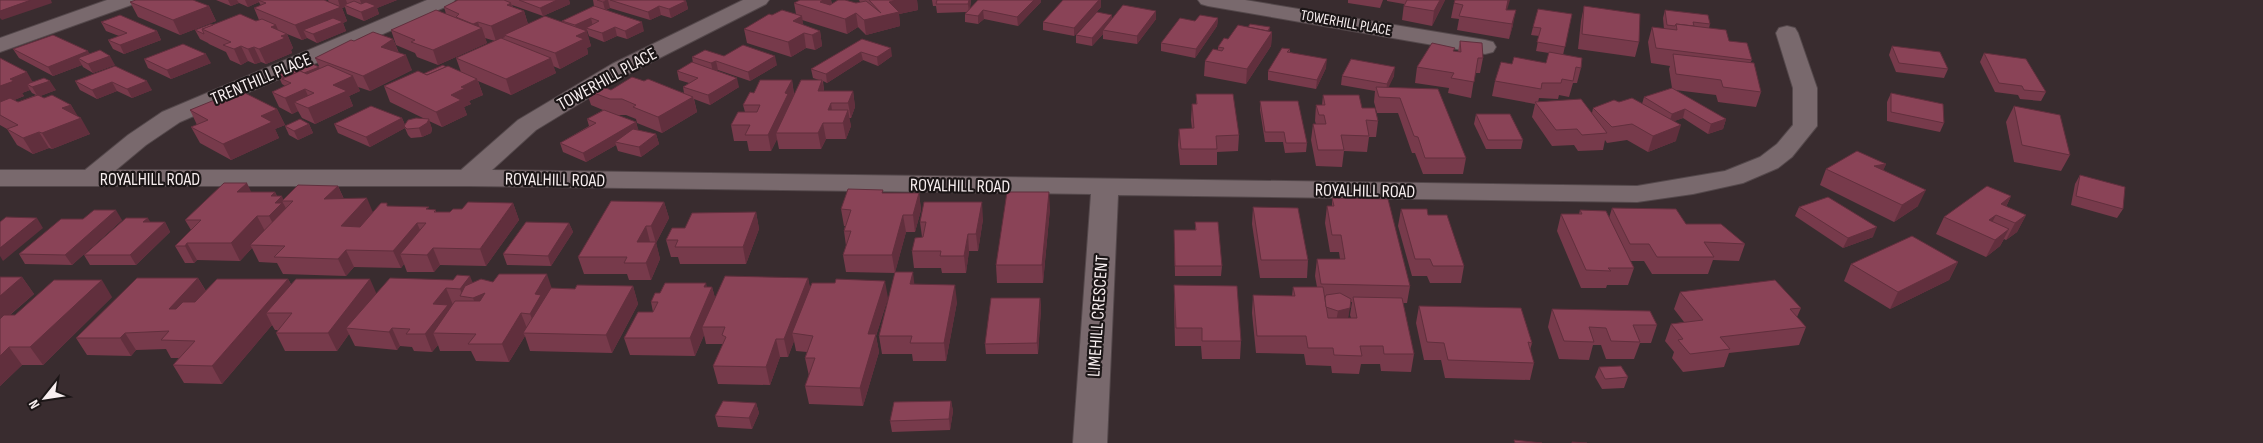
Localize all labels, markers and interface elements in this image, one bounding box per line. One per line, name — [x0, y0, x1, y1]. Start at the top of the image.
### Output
street label: TOWERHILL PLACE — [1299, 6, 1393, 40]
street label: TOWERHILL PLACE — [554, 43, 660, 115]
street label: TRENTHILL PLACE — [208, 49, 314, 109]
street label: ROYALHILL ROAD — [100, 169, 200, 190]
street label: ROYALHILL ROAD — [505, 169, 605, 191]
street label: ROYALHILL ROAD — [910, 175, 1010, 197]
street label: ROYALHILL ROAD — [1315, 180, 1415, 202]
street label: LIMEHILL CRESCENT — [1083, 254, 1113, 378]
north arrow — [20, 373, 70, 423]
text: N — [25, 397, 43, 412]

